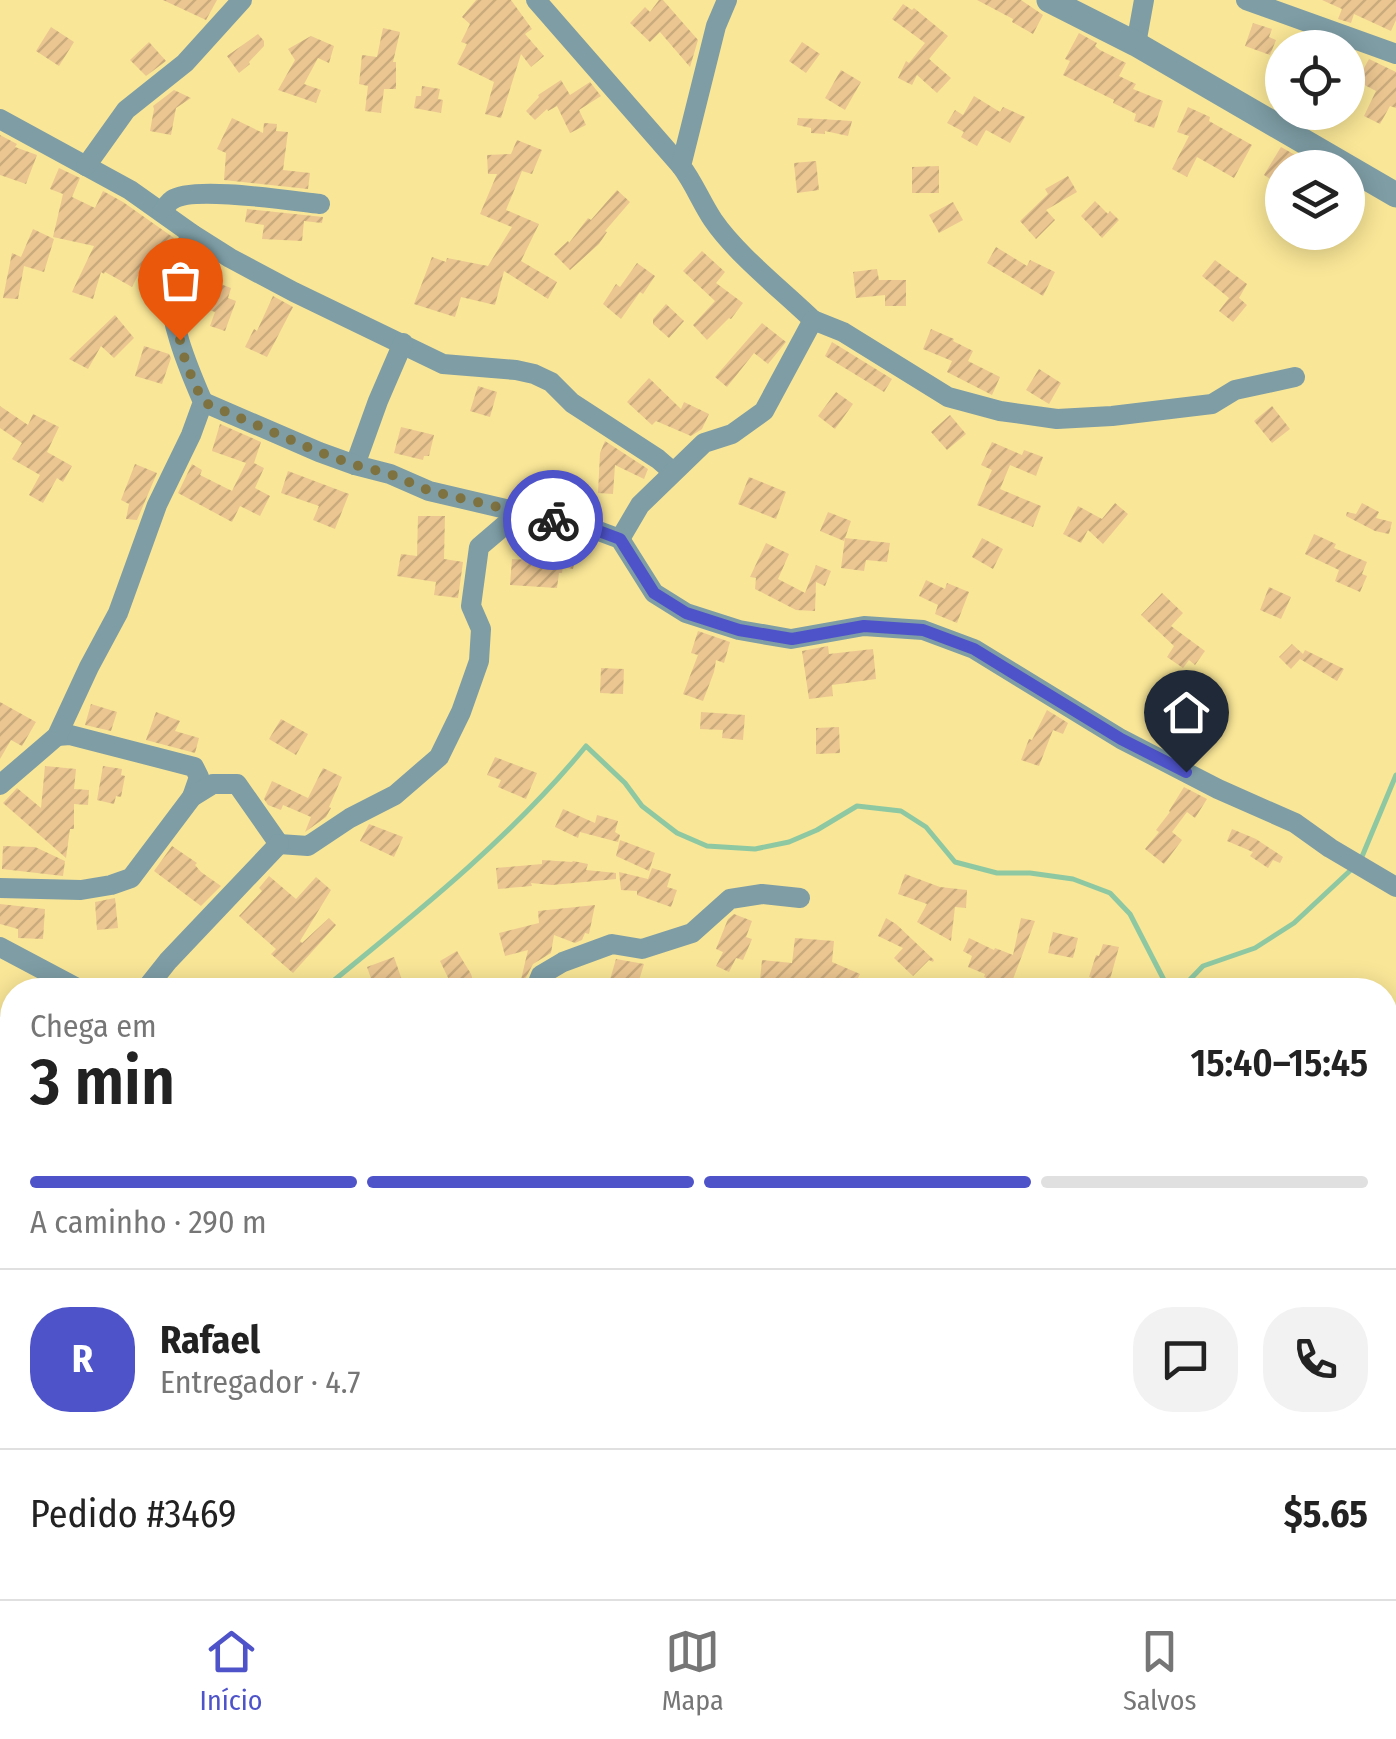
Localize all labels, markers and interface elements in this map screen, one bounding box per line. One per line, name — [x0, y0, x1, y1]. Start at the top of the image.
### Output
map controls — [1265, 30, 1365, 250]
button: locate — [1265, 30, 1365, 130]
button: layers — [1265, 150, 1365, 250]
pin — [138, 238, 223, 341]
icon: bag — [153, 253, 208, 308]
courier — [503, 470, 603, 570]
icon: bike — [526, 493, 581, 548]
pin — [1144, 670, 1229, 773]
icon: home — [1159, 685, 1214, 740]
text: Chega em — [30, 1007, 157, 1045]
text: 15:40–15:45 — [1190, 1040, 1368, 1086]
text: 3 min — [30, 1043, 175, 1121]
text: A caminho · 290 m — [30, 1203, 267, 1241]
button: chat — [1133, 1307, 1238, 1412]
button: phone — [1263, 1307, 1368, 1412]
text: Rafael — [160, 1317, 260, 1363]
text: R — [72, 1336, 93, 1382]
text: Entregador · 4.7 — [160, 1363, 360, 1401]
text: Pedido #3469 — [30, 1491, 237, 1537]
text: $5.65 — [1284, 1491, 1368, 1537]
tab: Início — [200, 1624, 263, 1717]
tab: Mapa — [662, 1624, 724, 1717]
tab: Salvos — [1123, 1624, 1196, 1717]

